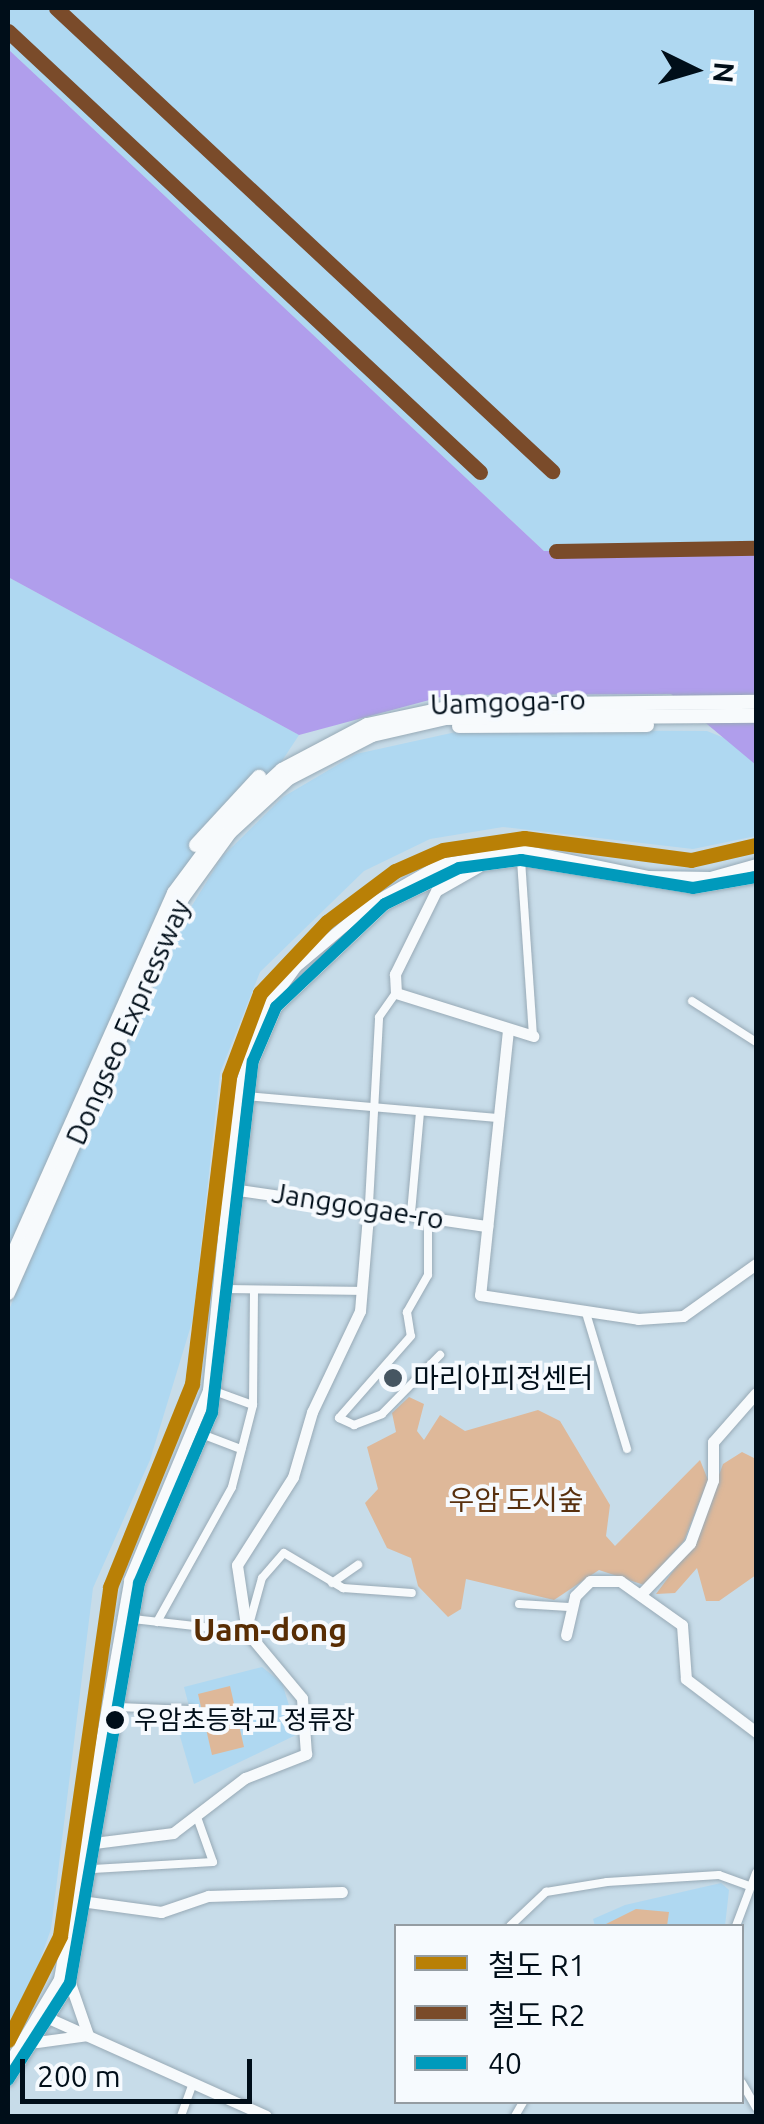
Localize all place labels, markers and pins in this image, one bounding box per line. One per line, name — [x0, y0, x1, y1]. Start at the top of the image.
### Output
place label: 마리아피정센터 — [413, 1361, 593, 1395]
marker: 마리아피정센터 — [382, 1367, 404, 1389]
place label: 우암초등학교 정류장 — [134, 1704, 355, 1736]
marker: 우암초등학교 정류장 — [105, 1710, 125, 1730]

